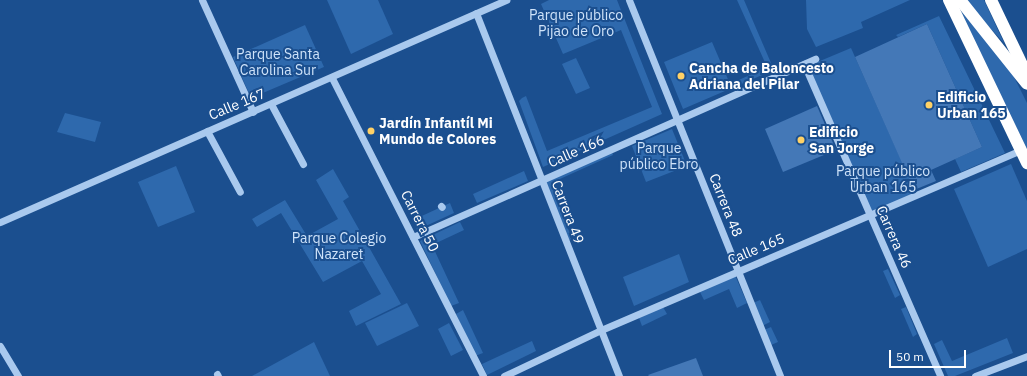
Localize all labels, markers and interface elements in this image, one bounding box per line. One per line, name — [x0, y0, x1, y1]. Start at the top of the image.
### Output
park label: Parque público Pijao de Oro — [529, 7, 623, 40]
park label: Parque Santa Carolina Sur — [236, 46, 320, 78]
place label: Cancha de Baloncesto Adriana del Pilar — [689, 60, 834, 92]
marker: Cancha de Baloncesto Adriana del Pilar — [676, 71, 686, 81]
street label: Calle 167 — [206, 85, 268, 123]
place label: Edificio Urban 165 — [937, 89, 1006, 122]
marker: Edificio Urban 165 — [924, 100, 934, 110]
place label: Jardín Infantíl Mi Mundo de Colores — [379, 115, 496, 148]
place label: Edificio San Jorge — [809, 124, 874, 156]
marker: Jardín Infantíl Mi Mundo de Colores — [366, 126, 376, 136]
street label: Calle 166 — [545, 131, 607, 171]
marker: Edificio San Jorge — [796, 135, 806, 145]
park label: Parque público Ebro — [620, 140, 698, 172]
park label: Parque público Urban 165 — [836, 163, 930, 196]
street label: Carrera 48 — [706, 171, 746, 239]
street label: Carrera 49 — [548, 178, 588, 246]
street label: Carrera 50 — [397, 187, 443, 255]
street label: Carrera 46 — [873, 203, 915, 271]
park label: Parque Colegio Nazaret — [292, 230, 386, 262]
street label: Calle 165 — [725, 230, 787, 268]
scale bar — [891, 342, 968, 368]
text: 50 m — [896, 349, 924, 364]

